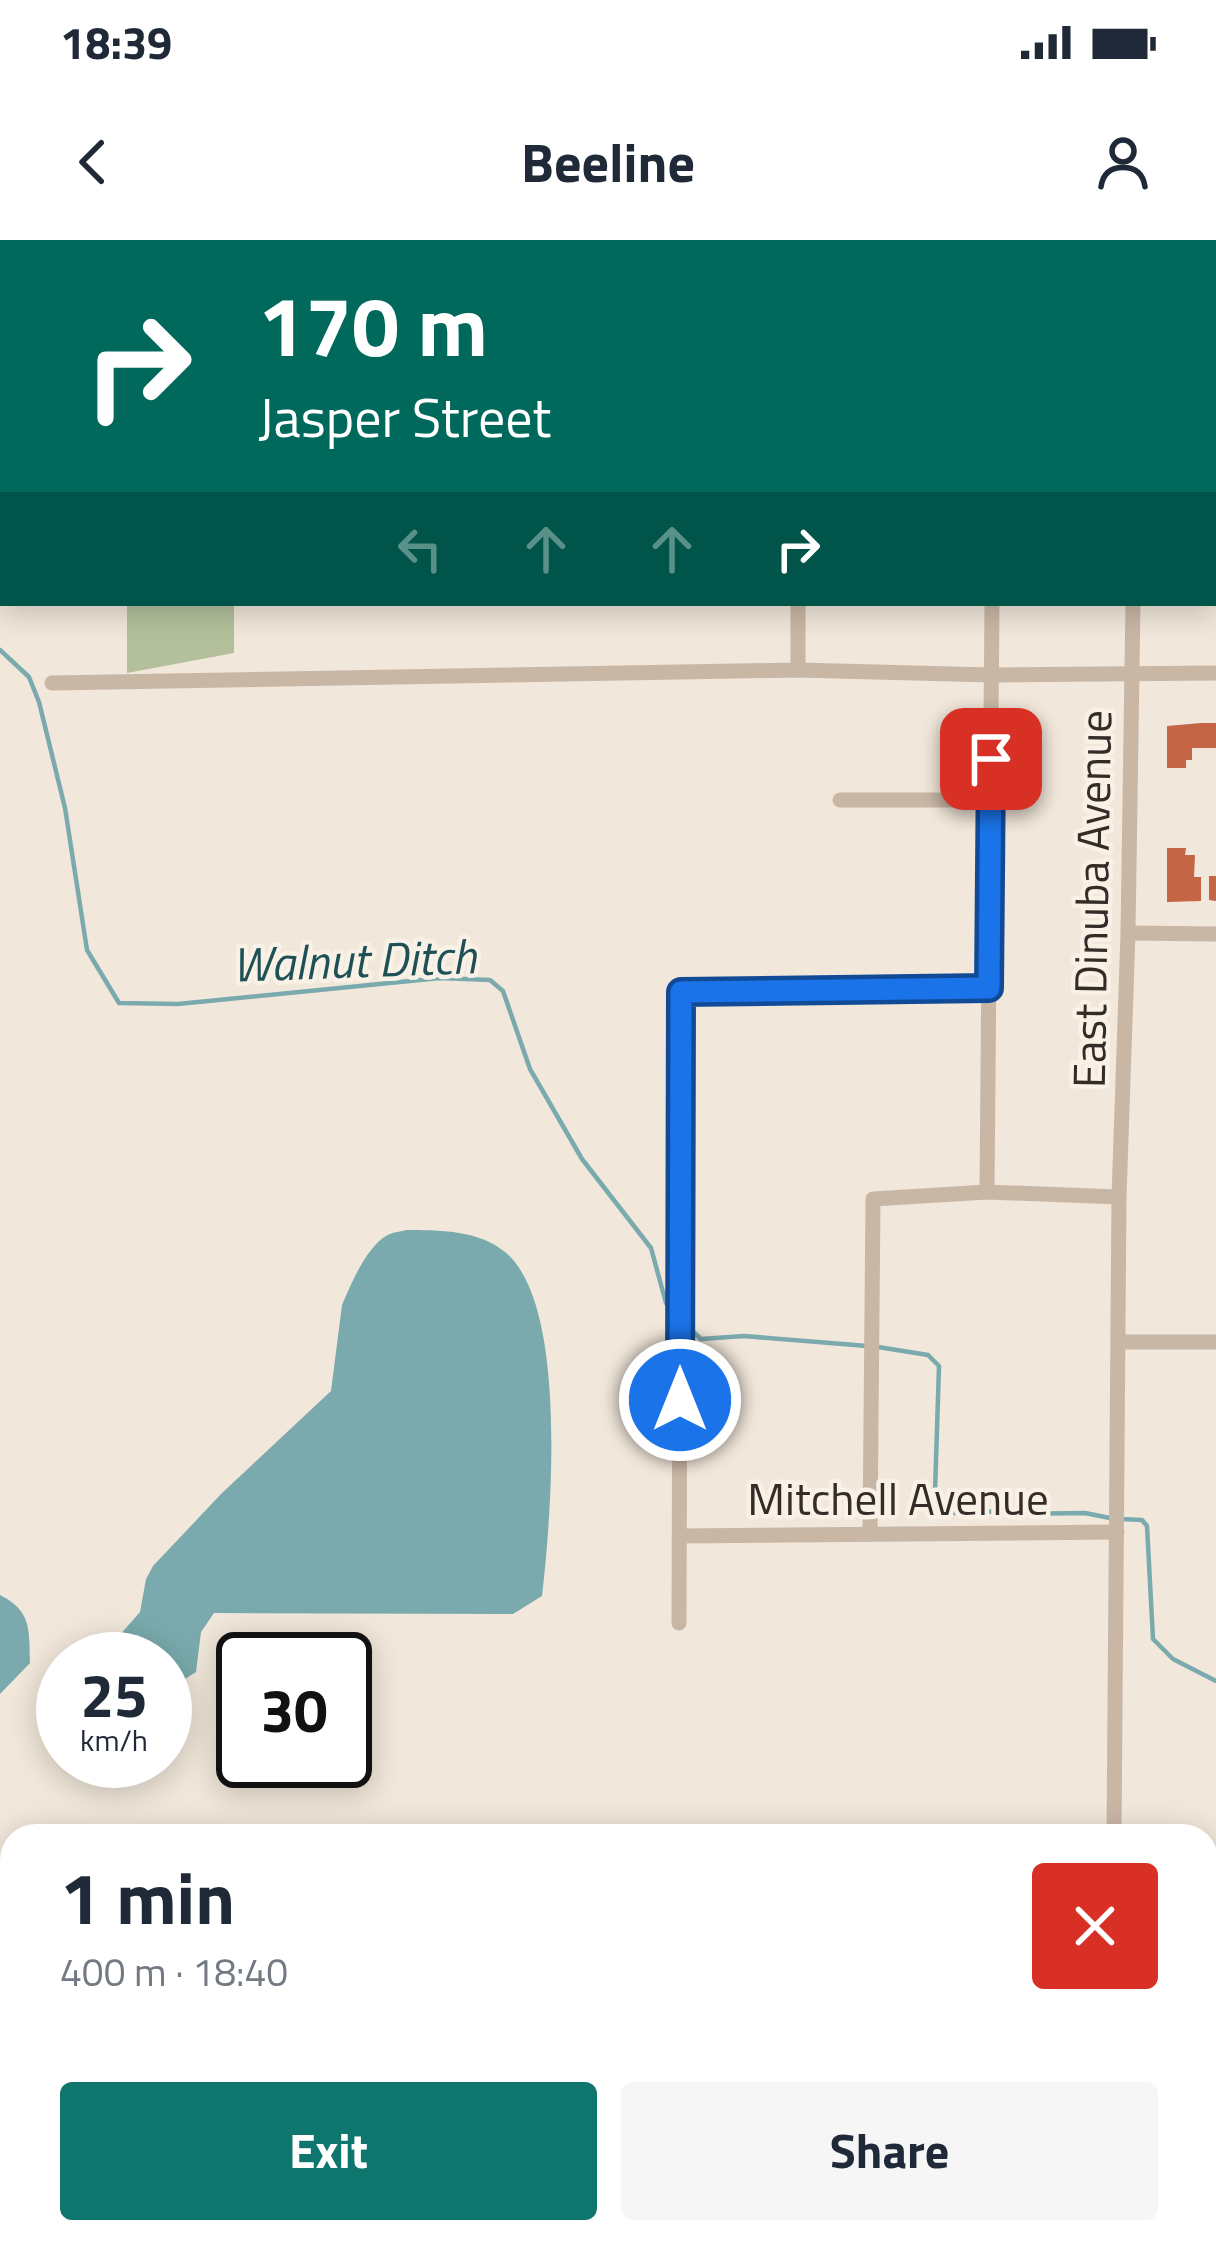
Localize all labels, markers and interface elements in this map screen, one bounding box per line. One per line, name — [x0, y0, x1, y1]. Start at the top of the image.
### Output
text: 18:39 — [60, 8, 172, 76]
text: Beeline — [521, 121, 695, 203]
icon: back — [60, 129, 126, 195]
icon: person — [1090, 129, 1156, 195]
text: 170 m — [258, 261, 488, 389]
icon: right — [60, 288, 216, 444]
text: Jasper Street — [258, 376, 551, 458]
icon: left — [387, 516, 453, 582]
icon: ahead — [513, 516, 579, 582]
icon: ahead — [639, 516, 705, 582]
icon: right — [765, 516, 831, 582]
pin — [940, 708, 1042, 810]
street label: East Dinuba Avenue — [1054, 709, 1128, 1089]
icon: arrive — [958, 726, 1024, 792]
water label: Walnut Ditch — [231, 919, 478, 1001]
position arrow — [617, 1337, 743, 1463]
street label: Mitchell Avenue — [747, 1464, 1049, 1532]
speed limit sign: 30 — [216, 1632, 372, 1788]
text: 25 — [80, 1649, 148, 1740]
text: km/h — [80, 1717, 148, 1763]
text: 1 min — [60, 1842, 235, 1952]
button: close — [1032, 1863, 1158, 1989]
text: 400 m · 18:40 — [60, 1942, 288, 2001]
button: Exit — [60, 2082, 597, 2220]
button: Share — [621, 2082, 1158, 2220]

